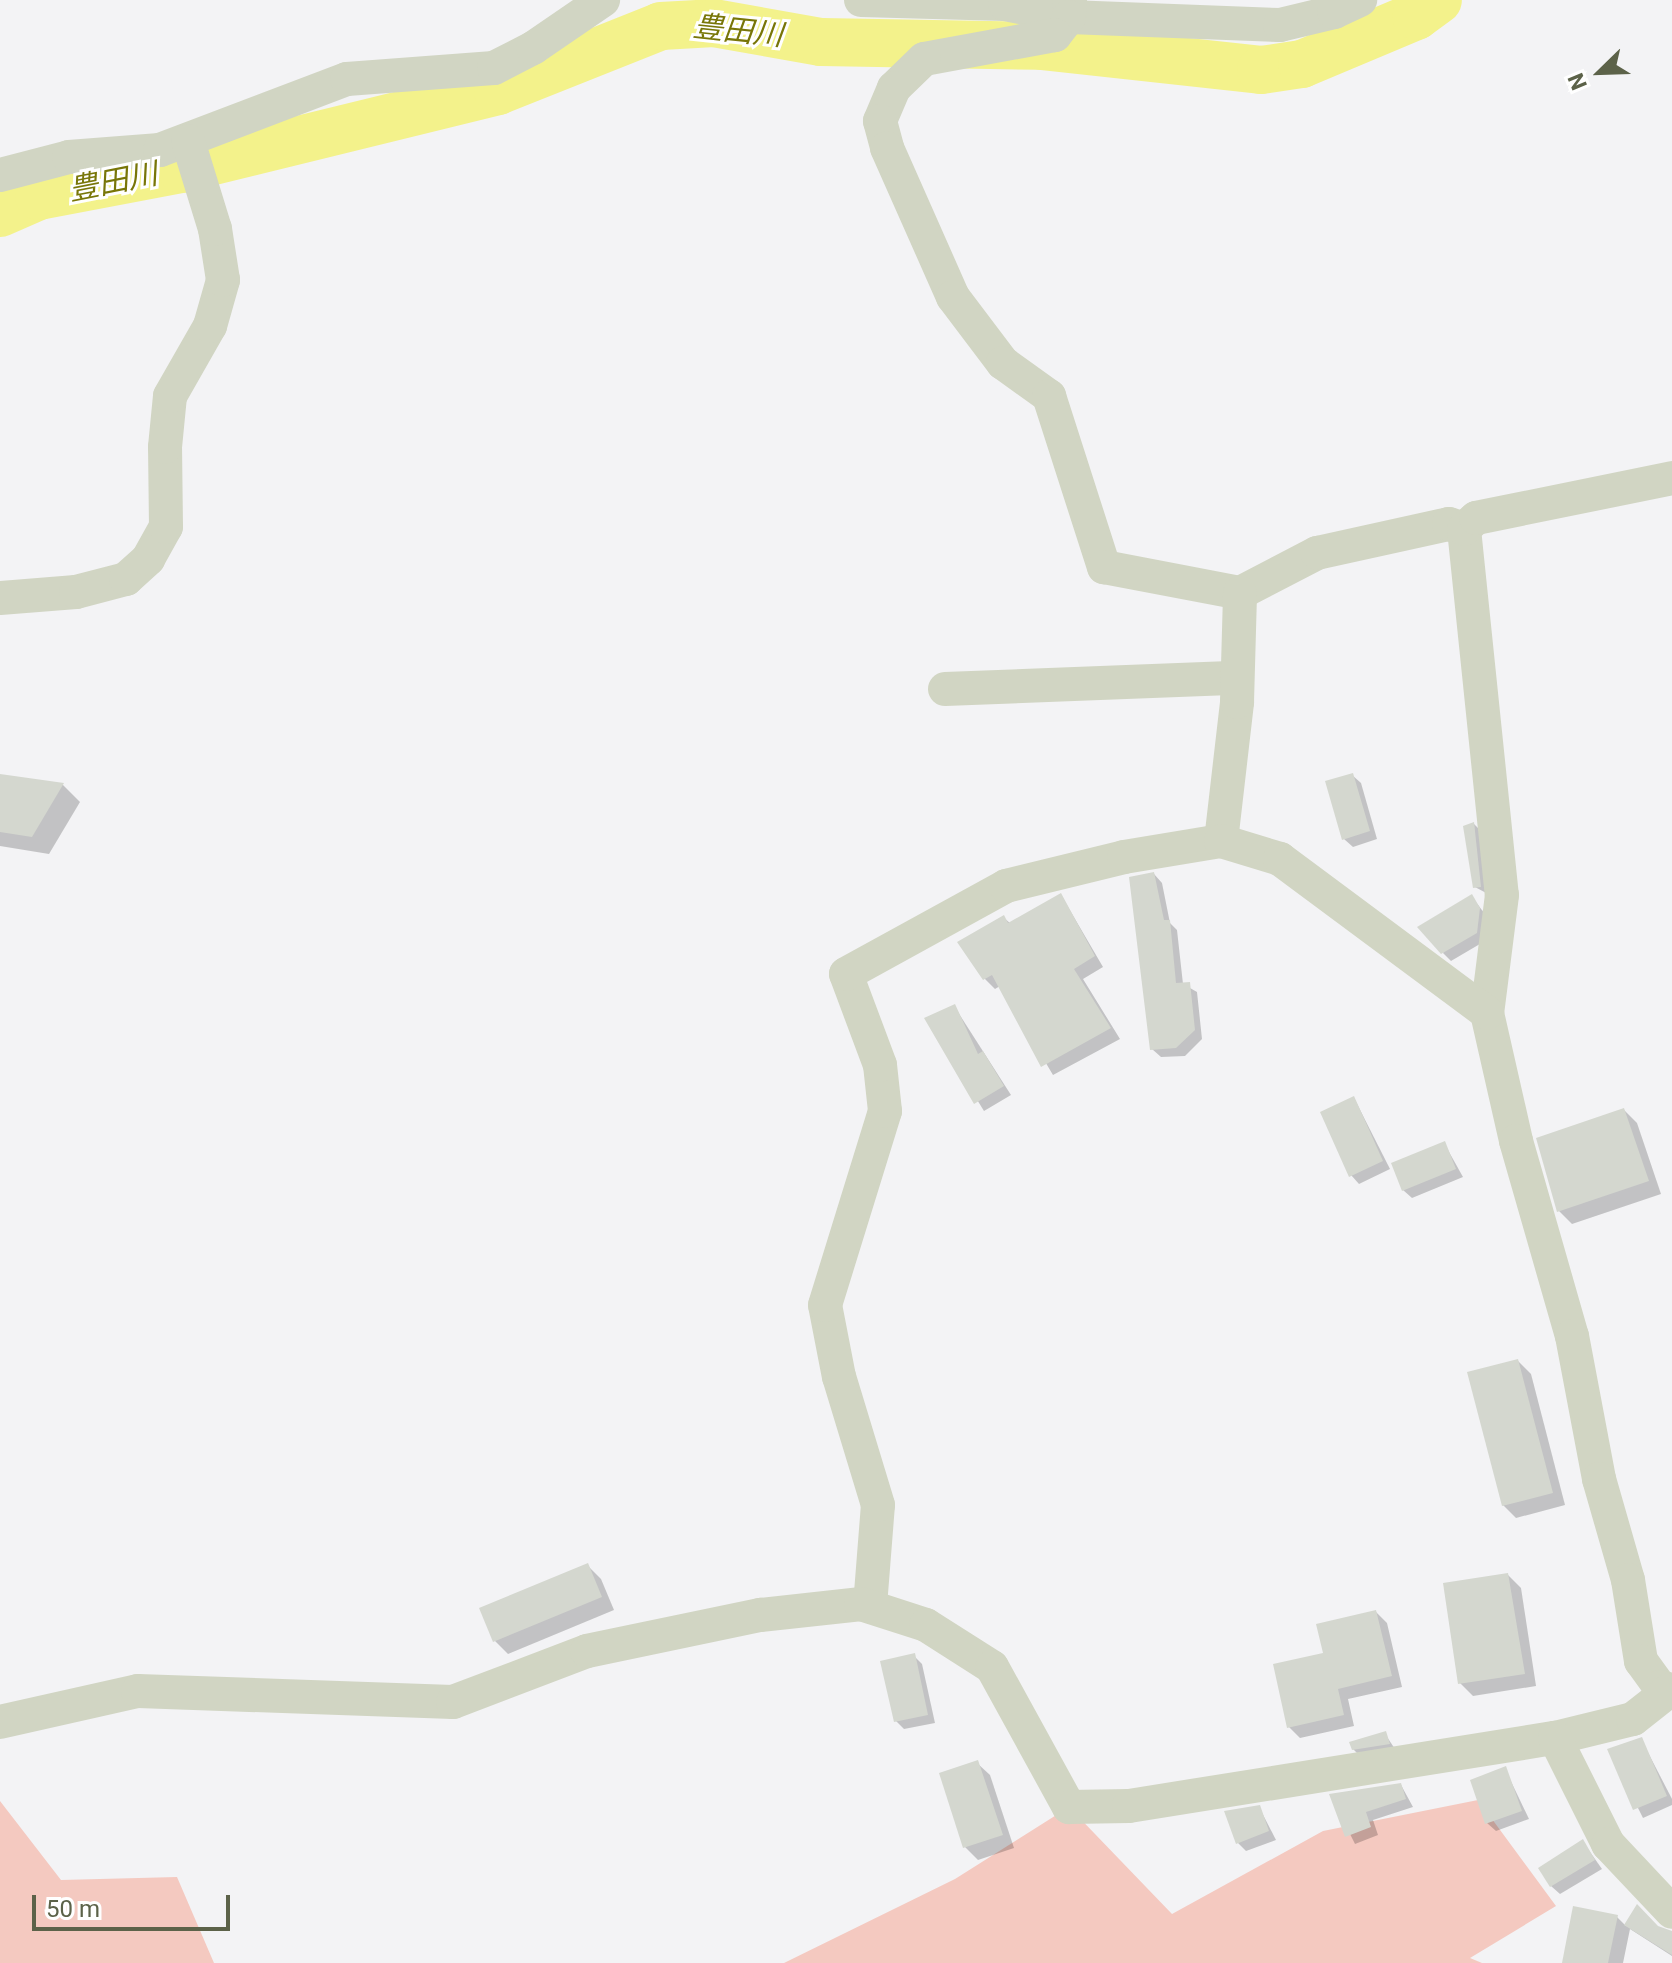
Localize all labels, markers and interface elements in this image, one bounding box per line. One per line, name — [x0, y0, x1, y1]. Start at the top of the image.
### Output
water label: 豊田川 — [691, 8, 785, 54]
north arrow — [1560, 32, 1640, 112]
text: N — [1563, 70, 1592, 94]
water label: 豊田川 — [65, 156, 161, 208]
scale bar — [36, 1879, 234, 1929]
text: 50 m — [46, 1895, 100, 1923]

